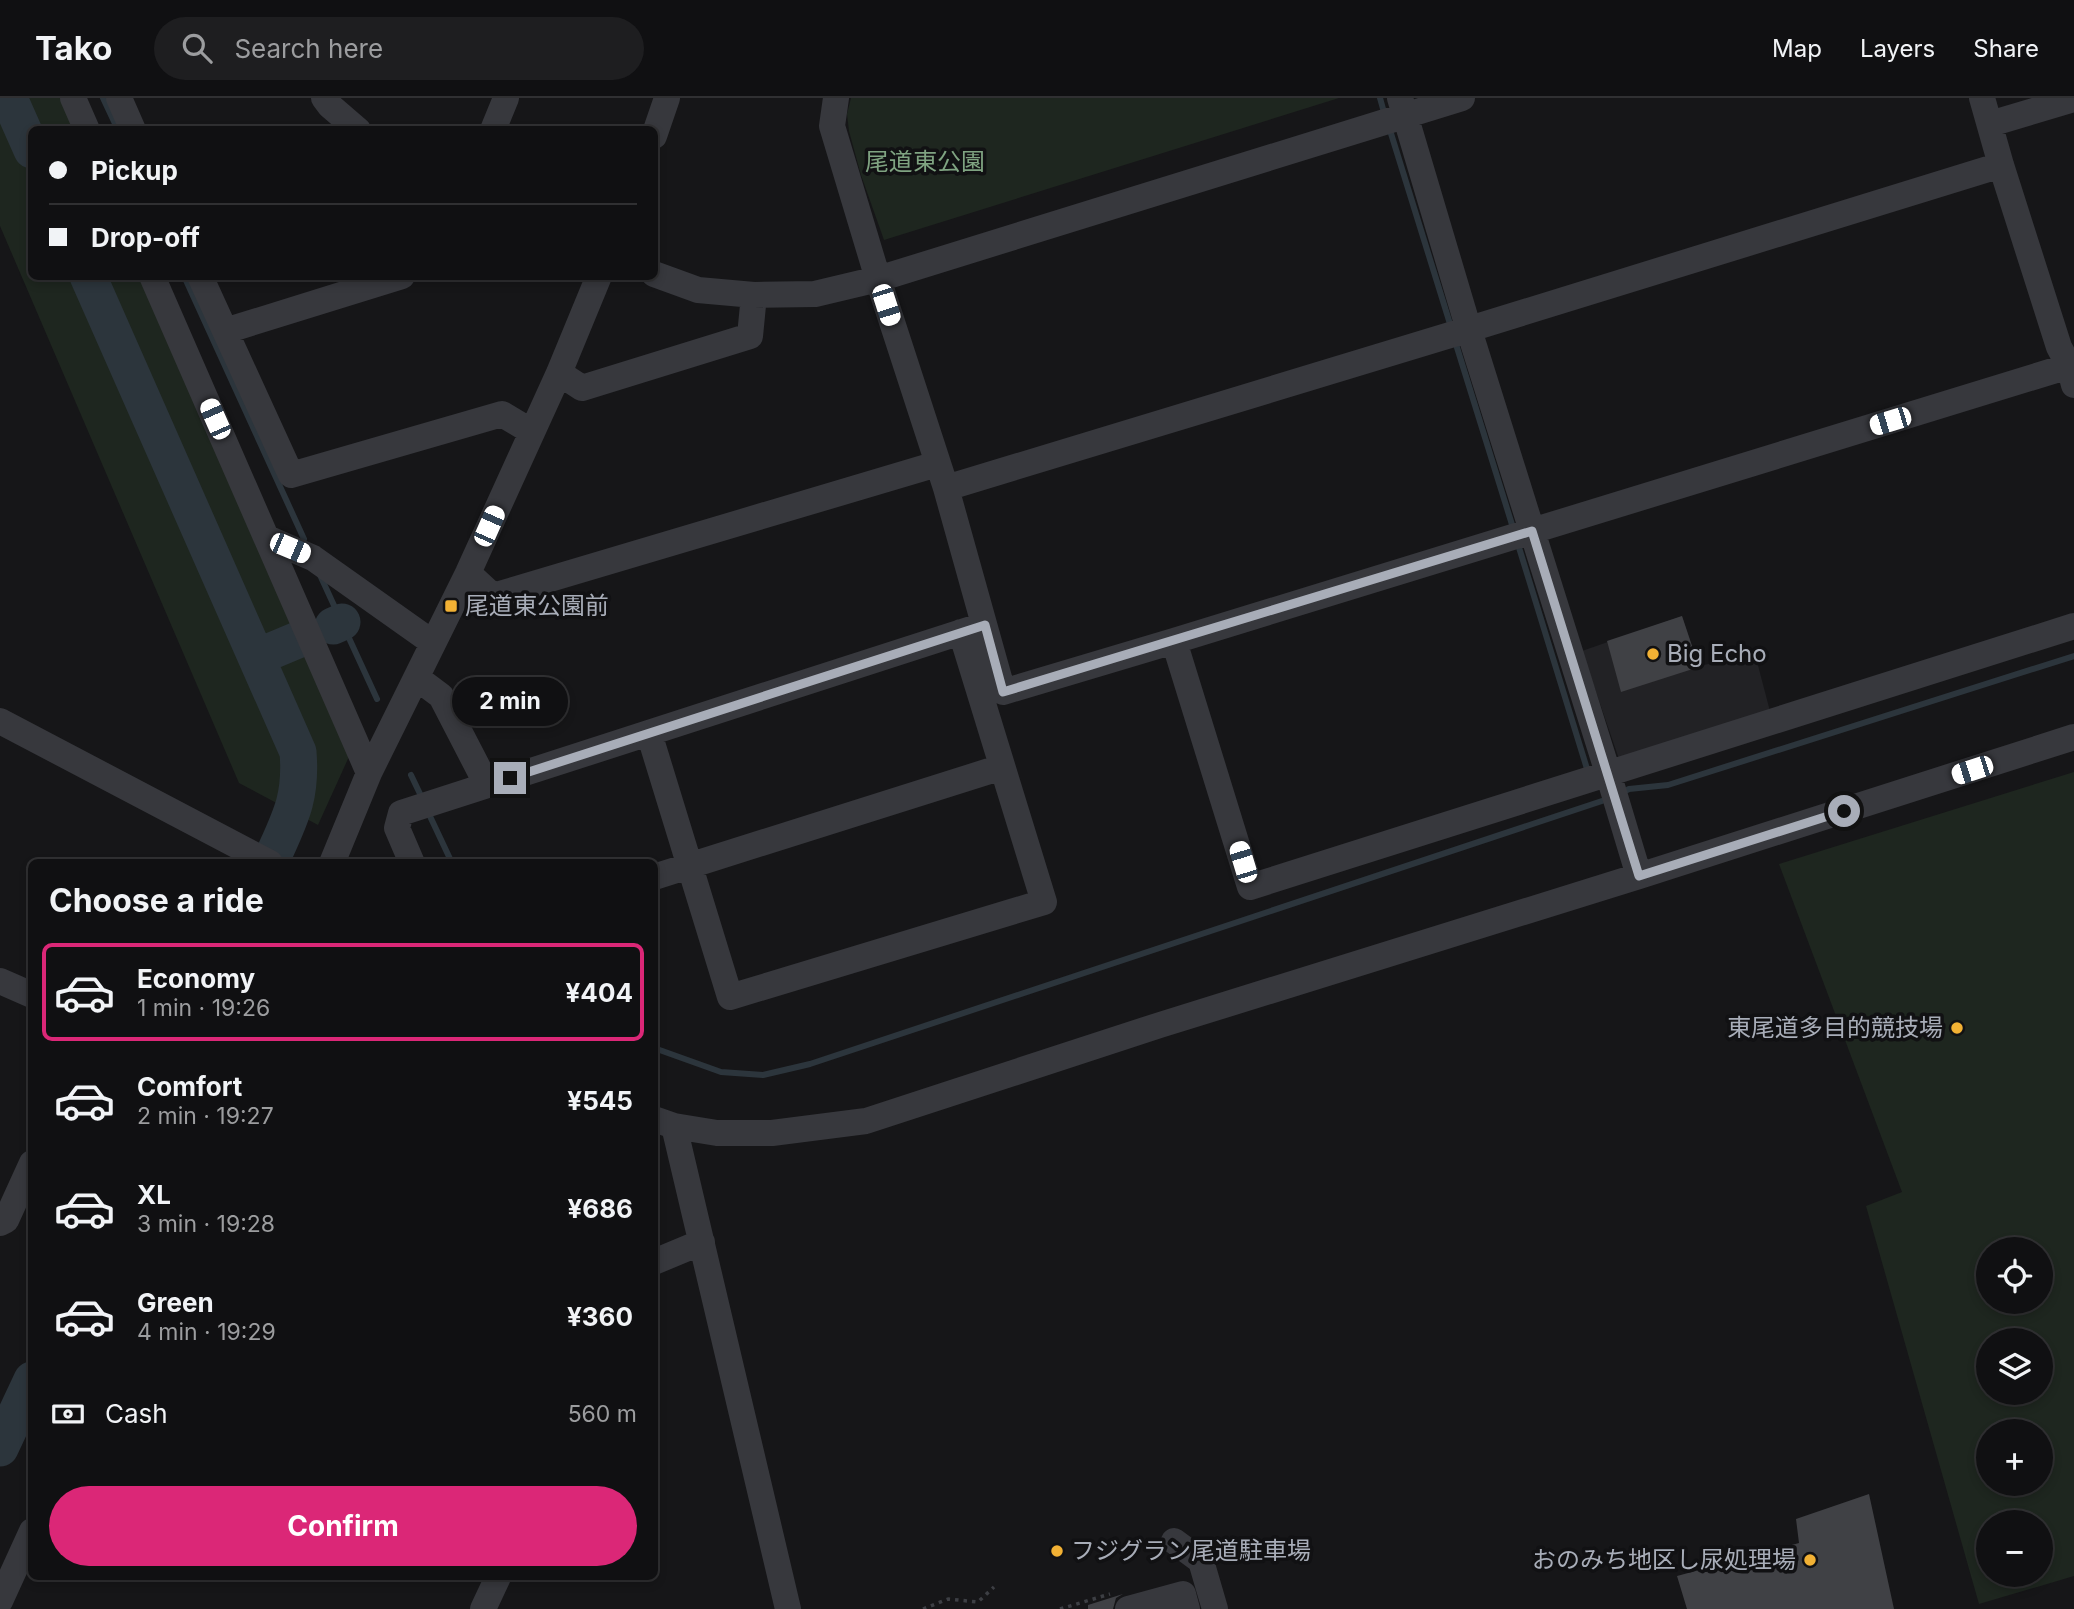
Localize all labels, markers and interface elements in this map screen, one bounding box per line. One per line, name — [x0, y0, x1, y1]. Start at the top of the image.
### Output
search box — [154, 17, 644, 80]
text: Tako — [35, 28, 112, 68]
icon: search — [178, 29, 216, 67]
text: Search here — [234, 33, 383, 64]
text: Map — [1772, 34, 1822, 63]
text: Layers — [1860, 34, 1935, 63]
text: Share — [1973, 34, 2039, 63]
park label: 尾道東公園 — [865, 147, 985, 176]
text: Pickup — [91, 155, 178, 186]
text: Drop-off — [91, 222, 200, 253]
car — [870, 282, 903, 328]
car — [197, 396, 234, 442]
car — [1867, 405, 1914, 437]
car — [471, 503, 508, 549]
car — [267, 530, 314, 566]
place label: 尾道東公園前 — [465, 591, 609, 620]
marker: 尾道東公園前 — [443, 598, 459, 614]
place label: Big Echo — [1667, 639, 1767, 668]
marker: Big Echo — [1645, 646, 1661, 662]
callout: 2 min — [452, 676, 568, 726]
text: 2 min — [479, 687, 541, 715]
car — [1949, 754, 1996, 786]
route end — [494, 762, 526, 794]
route start — [1828, 795, 1860, 827]
car — [1227, 839, 1260, 885]
text: Choose a ride — [49, 881, 264, 920]
icon: car — [53, 961, 116, 1024]
text: Economy — [137, 963, 255, 994]
text: ¥404 — [565, 977, 633, 1008]
text: 1 min · 19:26 — [137, 994, 270, 1022]
place label: 東尾道多目的競技場 — [1727, 1013, 1943, 1042]
marker: 東尾道多目的競技場 — [1949, 1020, 1965, 1036]
icon: car — [53, 1069, 116, 1132]
text: Comfort — [137, 1071, 242, 1102]
text: ¥545 — [567, 1085, 633, 1116]
text: 2 min · 19:27 — [137, 1102, 274, 1130]
icon: car — [53, 1177, 116, 1240]
text: XL — [137, 1179, 171, 1210]
text: ¥686 — [567, 1193, 633, 1224]
text: 3 min · 19:28 — [137, 1210, 275, 1238]
map controls — [1976, 1237, 2053, 1587]
button: locate — [1976, 1237, 2053, 1314]
icon: car — [53, 1285, 116, 1348]
text: Green — [137, 1287, 214, 1318]
text: ¥360 — [567, 1301, 633, 1332]
text: 4 min · 19:29 — [137, 1318, 276, 1346]
button: layers — [1976, 1328, 2053, 1405]
icon: cash — [49, 1395, 87, 1433]
text: Cash — [105, 1398, 168, 1429]
text: 560 m — [568, 1400, 637, 1428]
button: + — [1976, 1419, 2053, 1496]
button: Confirm — [49, 1486, 637, 1566]
button: − — [1976, 1510, 2053, 1587]
place label: フジグラン尾道駐車場 — [1071, 1536, 1311, 1565]
marker: フジグラン尾道駐車場 — [1049, 1543, 1065, 1559]
place label: おのみち地区し尿処理場 — [1532, 1545, 1796, 1574]
marker: おのみち地区し尿処理場 — [1802, 1552, 1818, 1568]

